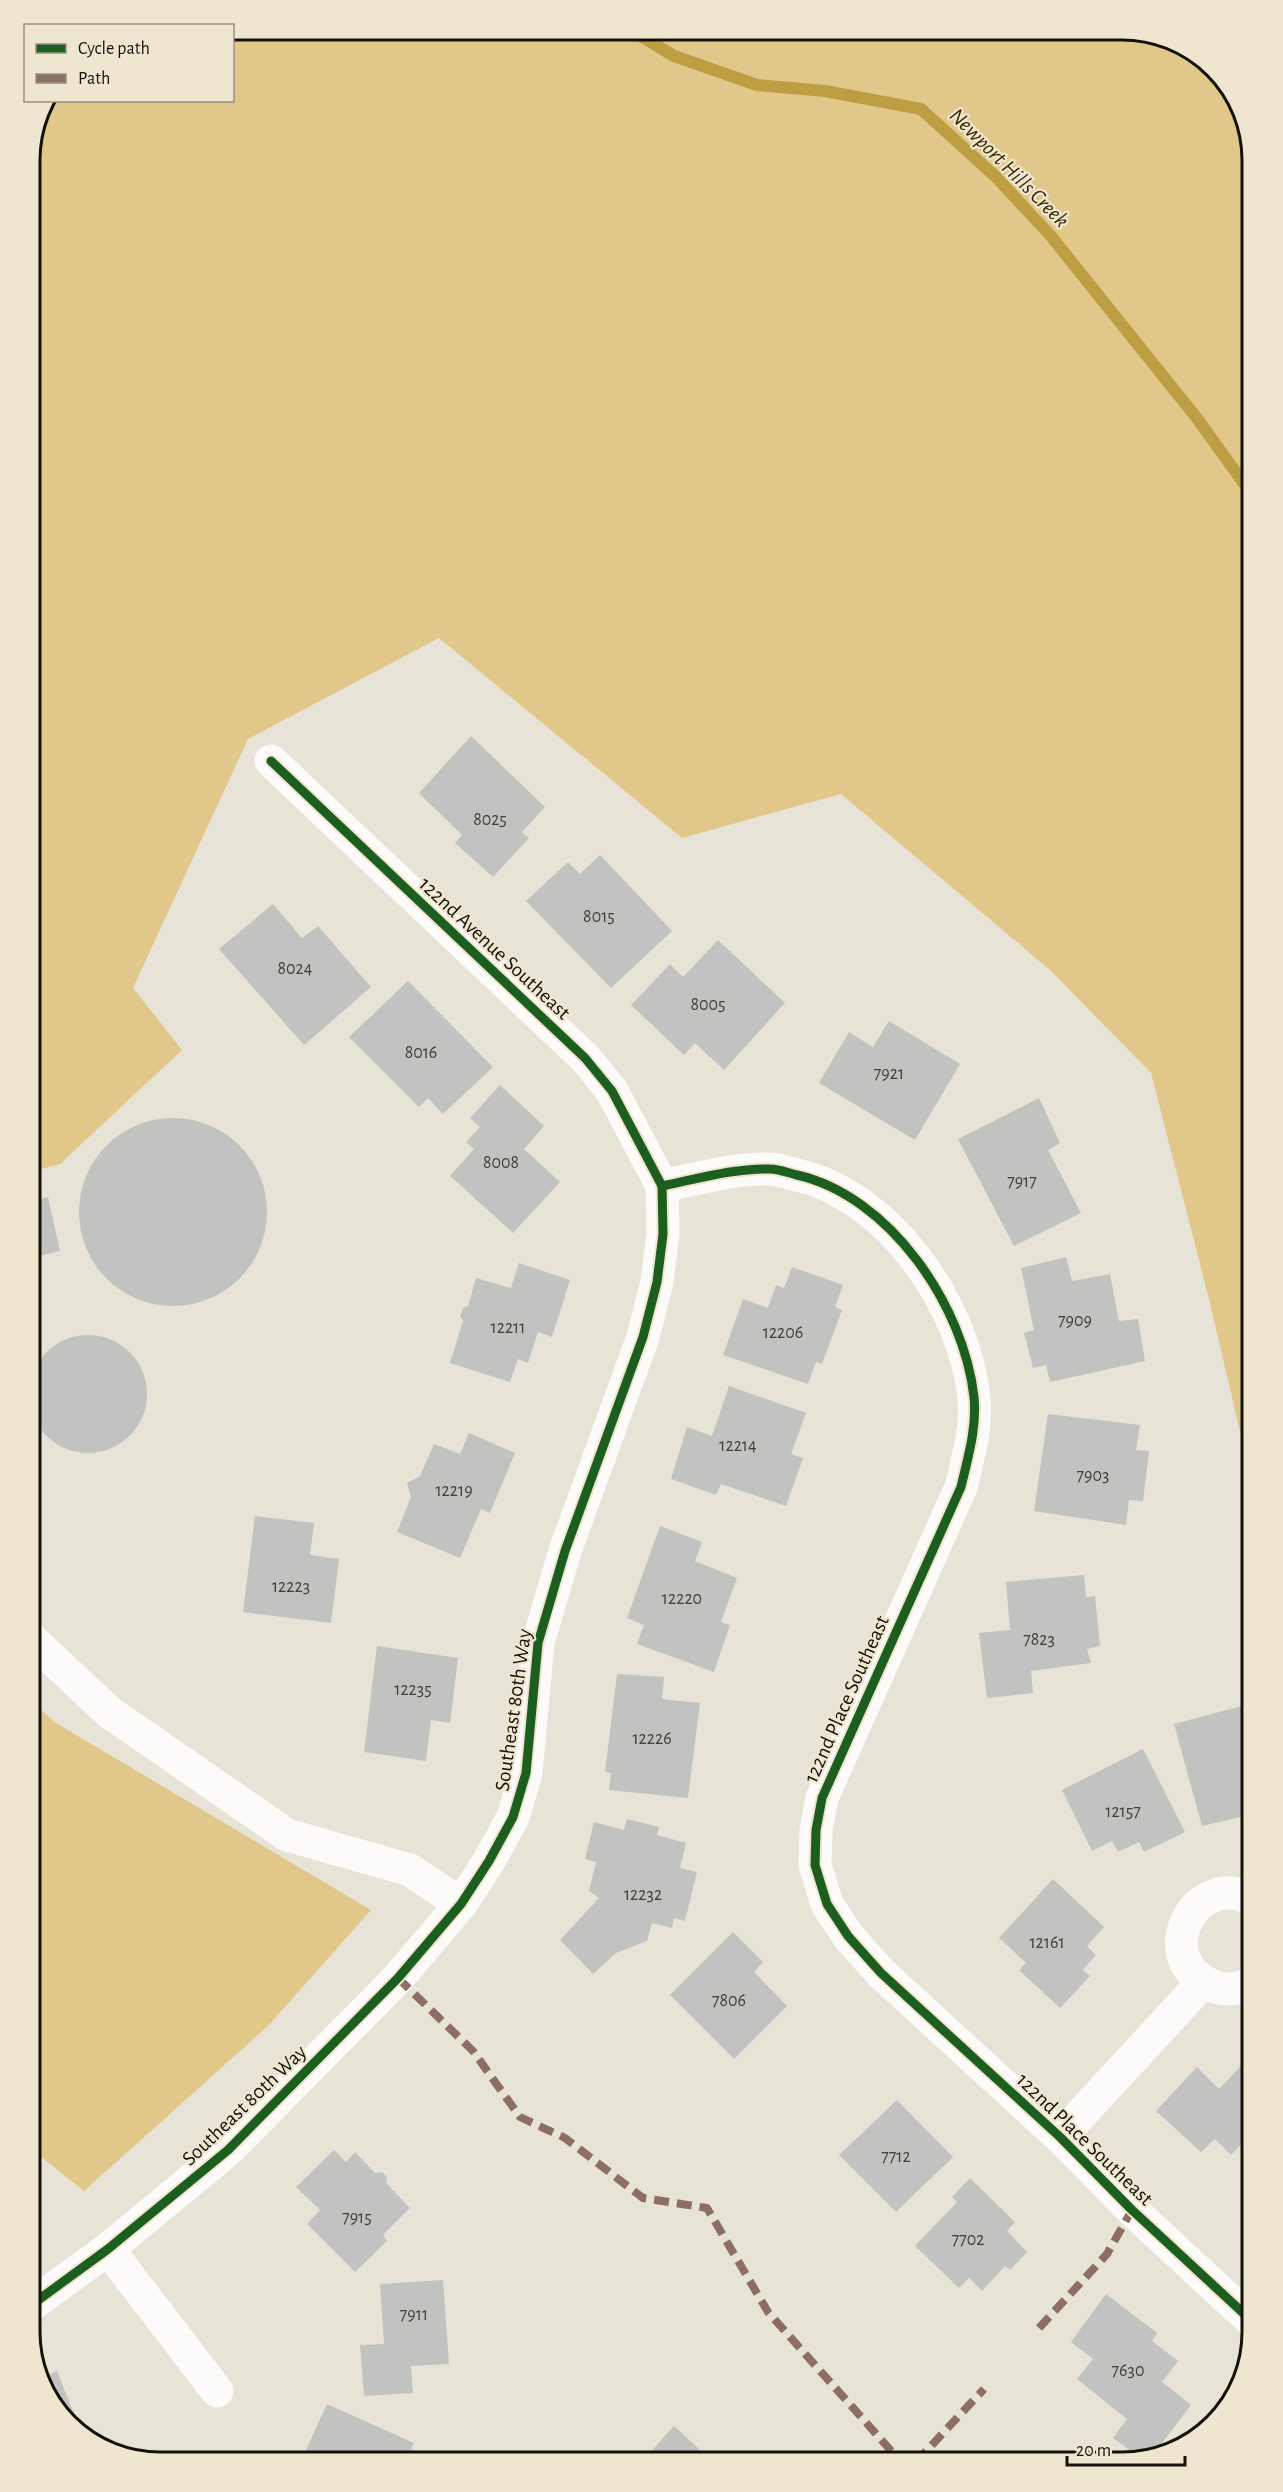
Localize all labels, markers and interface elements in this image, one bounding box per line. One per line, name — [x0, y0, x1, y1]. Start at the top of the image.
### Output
legend — [24, 24, 234, 102]
text: Cycle path — [78, 40, 150, 58]
text: Path — [78, 70, 110, 88]
water label: Newport Hills Creek — [945, 104, 1073, 232]
house number: 8025 — [473, 811, 507, 829]
street label: 122nd Avenue Southeast — [415, 873, 575, 1024]
house number: 8015 — [583, 908, 615, 926]
house number: 8024 — [278, 960, 313, 978]
house number: 8005 — [690, 996, 726, 1014]
house number: 8016 — [405, 1044, 437, 1062]
house number: 7921 — [874, 1065, 904, 1083]
house number: 8008 — [483, 1154, 519, 1172]
house number: 7917 — [1007, 1173, 1037, 1191]
house number: 7909 — [1058, 1312, 1092, 1330]
house number: 12211 — [491, 1319, 525, 1337]
house number: 12206 — [763, 1324, 803, 1342]
house number: 12214 — [719, 1437, 757, 1455]
house number: 7903 — [1077, 1467, 1109, 1485]
house number: 12219 — [435, 1482, 473, 1500]
house number: 12223 — [272, 1578, 310, 1596]
house number: 12220 — [662, 1590, 702, 1608]
street label: 122nd Place Southeast — [800, 1612, 893, 1786]
street label: Southeast 80th Way — [492, 1628, 535, 1793]
house number: 7823 — [1023, 1631, 1055, 1649]
house number: 12235 — [394, 1681, 432, 1699]
house number: 12226 — [632, 1730, 672, 1748]
house number: 12157 — [1105, 1803, 1141, 1821]
house number: 12232 — [624, 1886, 662, 1904]
house number: 12161 — [1029, 1934, 1065, 1952]
house number: 7806 — [712, 1992, 746, 2010]
street label: Southeast 80th Way — [178, 2041, 311, 2170]
street label: 122nd Place Southeast — [1012, 2069, 1157, 2210]
house number: 7712 — [881, 2148, 911, 2166]
house number: 7915 — [342, 2209, 372, 2227]
house number: 7702 — [952, 2231, 984, 2249]
house number: 7911 — [400, 2306, 428, 2324]
house number: 7630 — [1112, 2362, 1144, 2380]
scale bar — [1067, 2429, 1186, 2467]
text: 20 m — [1076, 2442, 1111, 2460]

